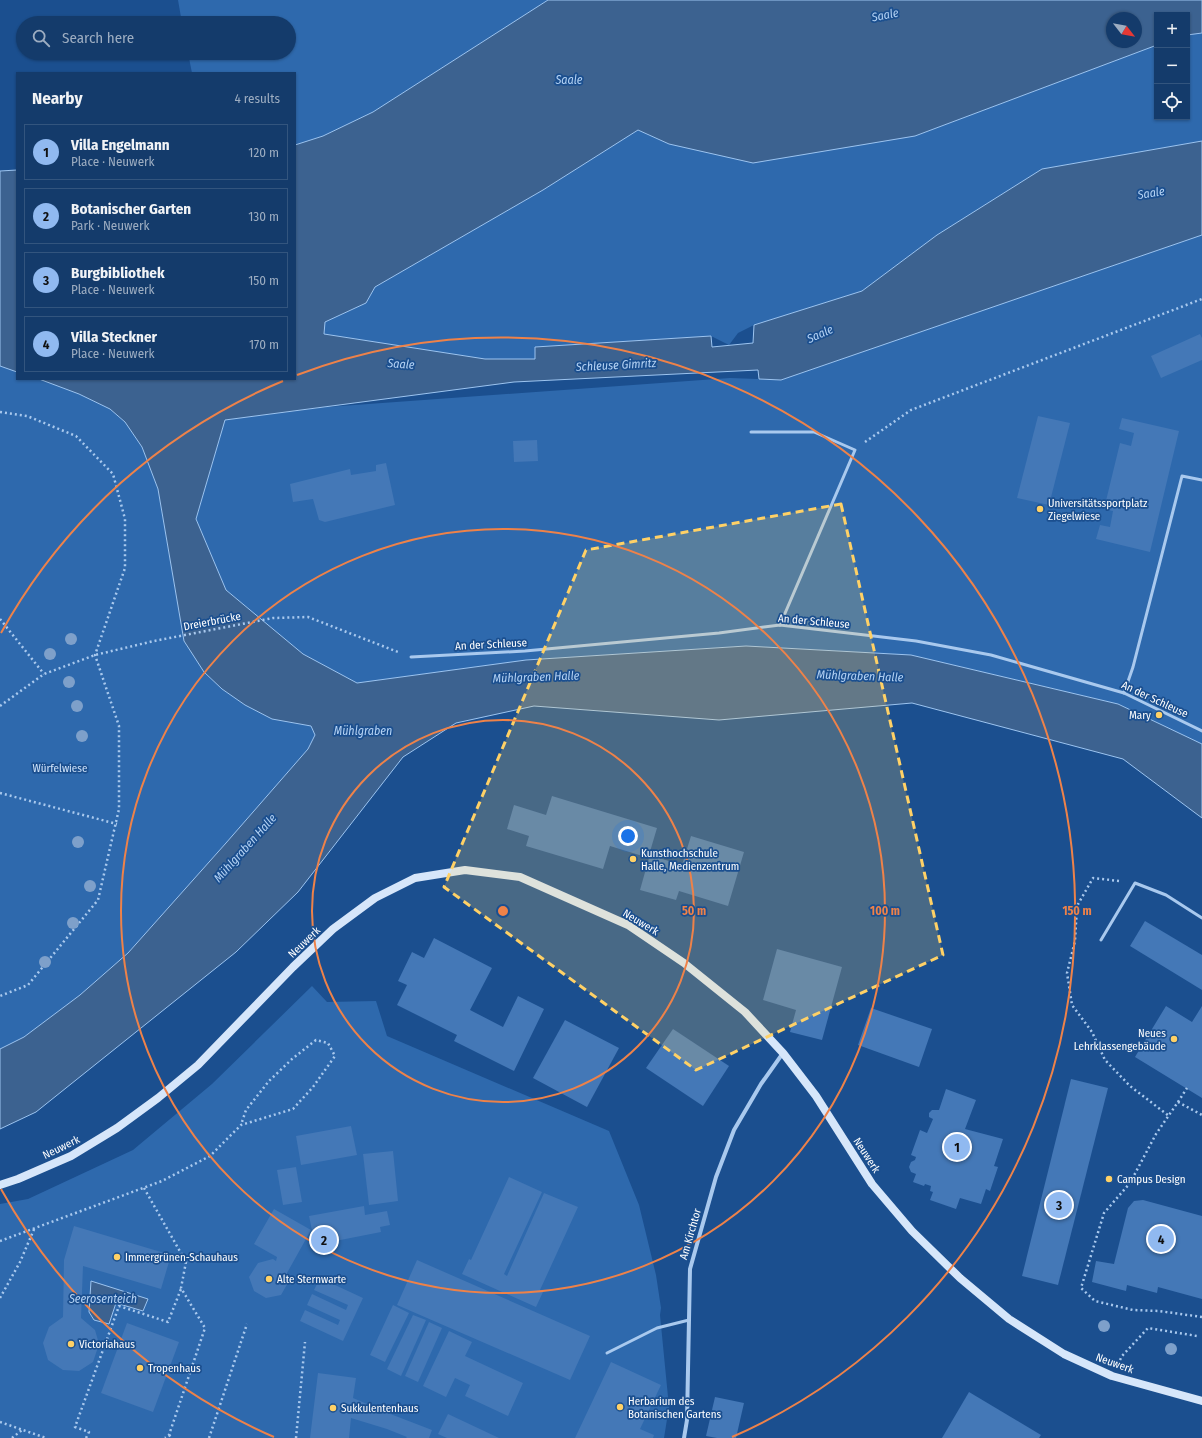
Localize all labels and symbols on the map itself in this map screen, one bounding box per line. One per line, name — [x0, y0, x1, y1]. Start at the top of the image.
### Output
water label: Saale — [869, 5, 900, 25]
north arrow — [1106, 12, 1142, 48]
water label: Saale — [554, 73, 583, 87]
water label: Saale — [1136, 184, 1166, 202]
water label: Saale — [804, 322, 836, 346]
water label: Saale — [386, 356, 415, 372]
water label: Schleuse Gimritz — [574, 356, 657, 374]
place label: Universitätssportplatz Ziegelwiese — [1048, 497, 1148, 523]
marker: Universitätssportplatz Ziegelwiese — [1035, 504, 1045, 514]
street label: Dreierbrücke — [182, 610, 242, 633]
street label: An der Schleuse — [777, 612, 850, 631]
street label: An der Schleuse — [455, 636, 527, 653]
water label: Mühlgraben Halle — [816, 667, 904, 685]
water label: Mühlgraben Halle — [492, 668, 580, 686]
street label: An der Schleuse — [1119, 678, 1190, 721]
place label: Mary — [1129, 709, 1151, 722]
marker: Mary — [1154, 710, 1164, 720]
water label: Mühlgraben — [334, 724, 392, 738]
park label: Würfelwiese — [33, 762, 87, 775]
water label: Mühlgraben Halle — [211, 811, 279, 885]
your location — [618, 826, 638, 846]
place label: Kunsthochschule Halle, Medienzentrum — [641, 847, 739, 873]
marker: Kunsthochschule Halle, Medienzentrum — [628, 854, 638, 864]
centre of rings — [496, 904, 510, 918]
text: 50 m — [682, 904, 706, 918]
text: 100 m — [870, 904, 900, 918]
text: 150 m — [1062, 904, 1092, 918]
street label: Neuwerk — [620, 907, 662, 939]
street label: Neuwerk — [286, 923, 324, 961]
place label: Neues Lehrklassengebäude — [1074, 1027, 1166, 1053]
marker: Neues Lehrklassengebäude — [1169, 1034, 1179, 1044]
pin: 1 — [944, 1132, 970, 1162]
street label: Neuwerk — [41, 1133, 83, 1162]
street label: Neuwerk — [850, 1135, 883, 1176]
place label: Campus Design — [1117, 1173, 1185, 1186]
marker: Campus Design — [1104, 1174, 1114, 1184]
pin: 3 — [1046, 1190, 1072, 1220]
street label: Am Kirchtor — [677, 1207, 704, 1261]
pin: 4 — [1148, 1224, 1174, 1254]
pin: 2 — [311, 1225, 337, 1255]
place label: Immergrünen-Schauhaus — [125, 1251, 238, 1264]
marker: Immergrünen-Schauhaus — [112, 1252, 122, 1262]
place label: Alte Sternwarte — [277, 1273, 346, 1286]
marker: Alte Sternwarte — [264, 1274, 274, 1284]
water label: Seerosenteich — [68, 1292, 137, 1306]
place label: Victoriahaus — [79, 1338, 135, 1351]
marker: Victoriahaus — [66, 1339, 76, 1349]
street label: Neuwerk — [1094, 1351, 1136, 1377]
place label: Tropenhaus — [148, 1362, 201, 1375]
marker: Tropenhaus — [135, 1363, 145, 1373]
place label: Herbarium des Botanischen Gartens — [628, 1395, 721, 1421]
place label: Sukkulentenhaus — [341, 1402, 419, 1415]
marker: Herbarium des Botanischen Gartens — [615, 1402, 625, 1412]
marker: Sukkulentenhaus — [328, 1403, 338, 1413]

